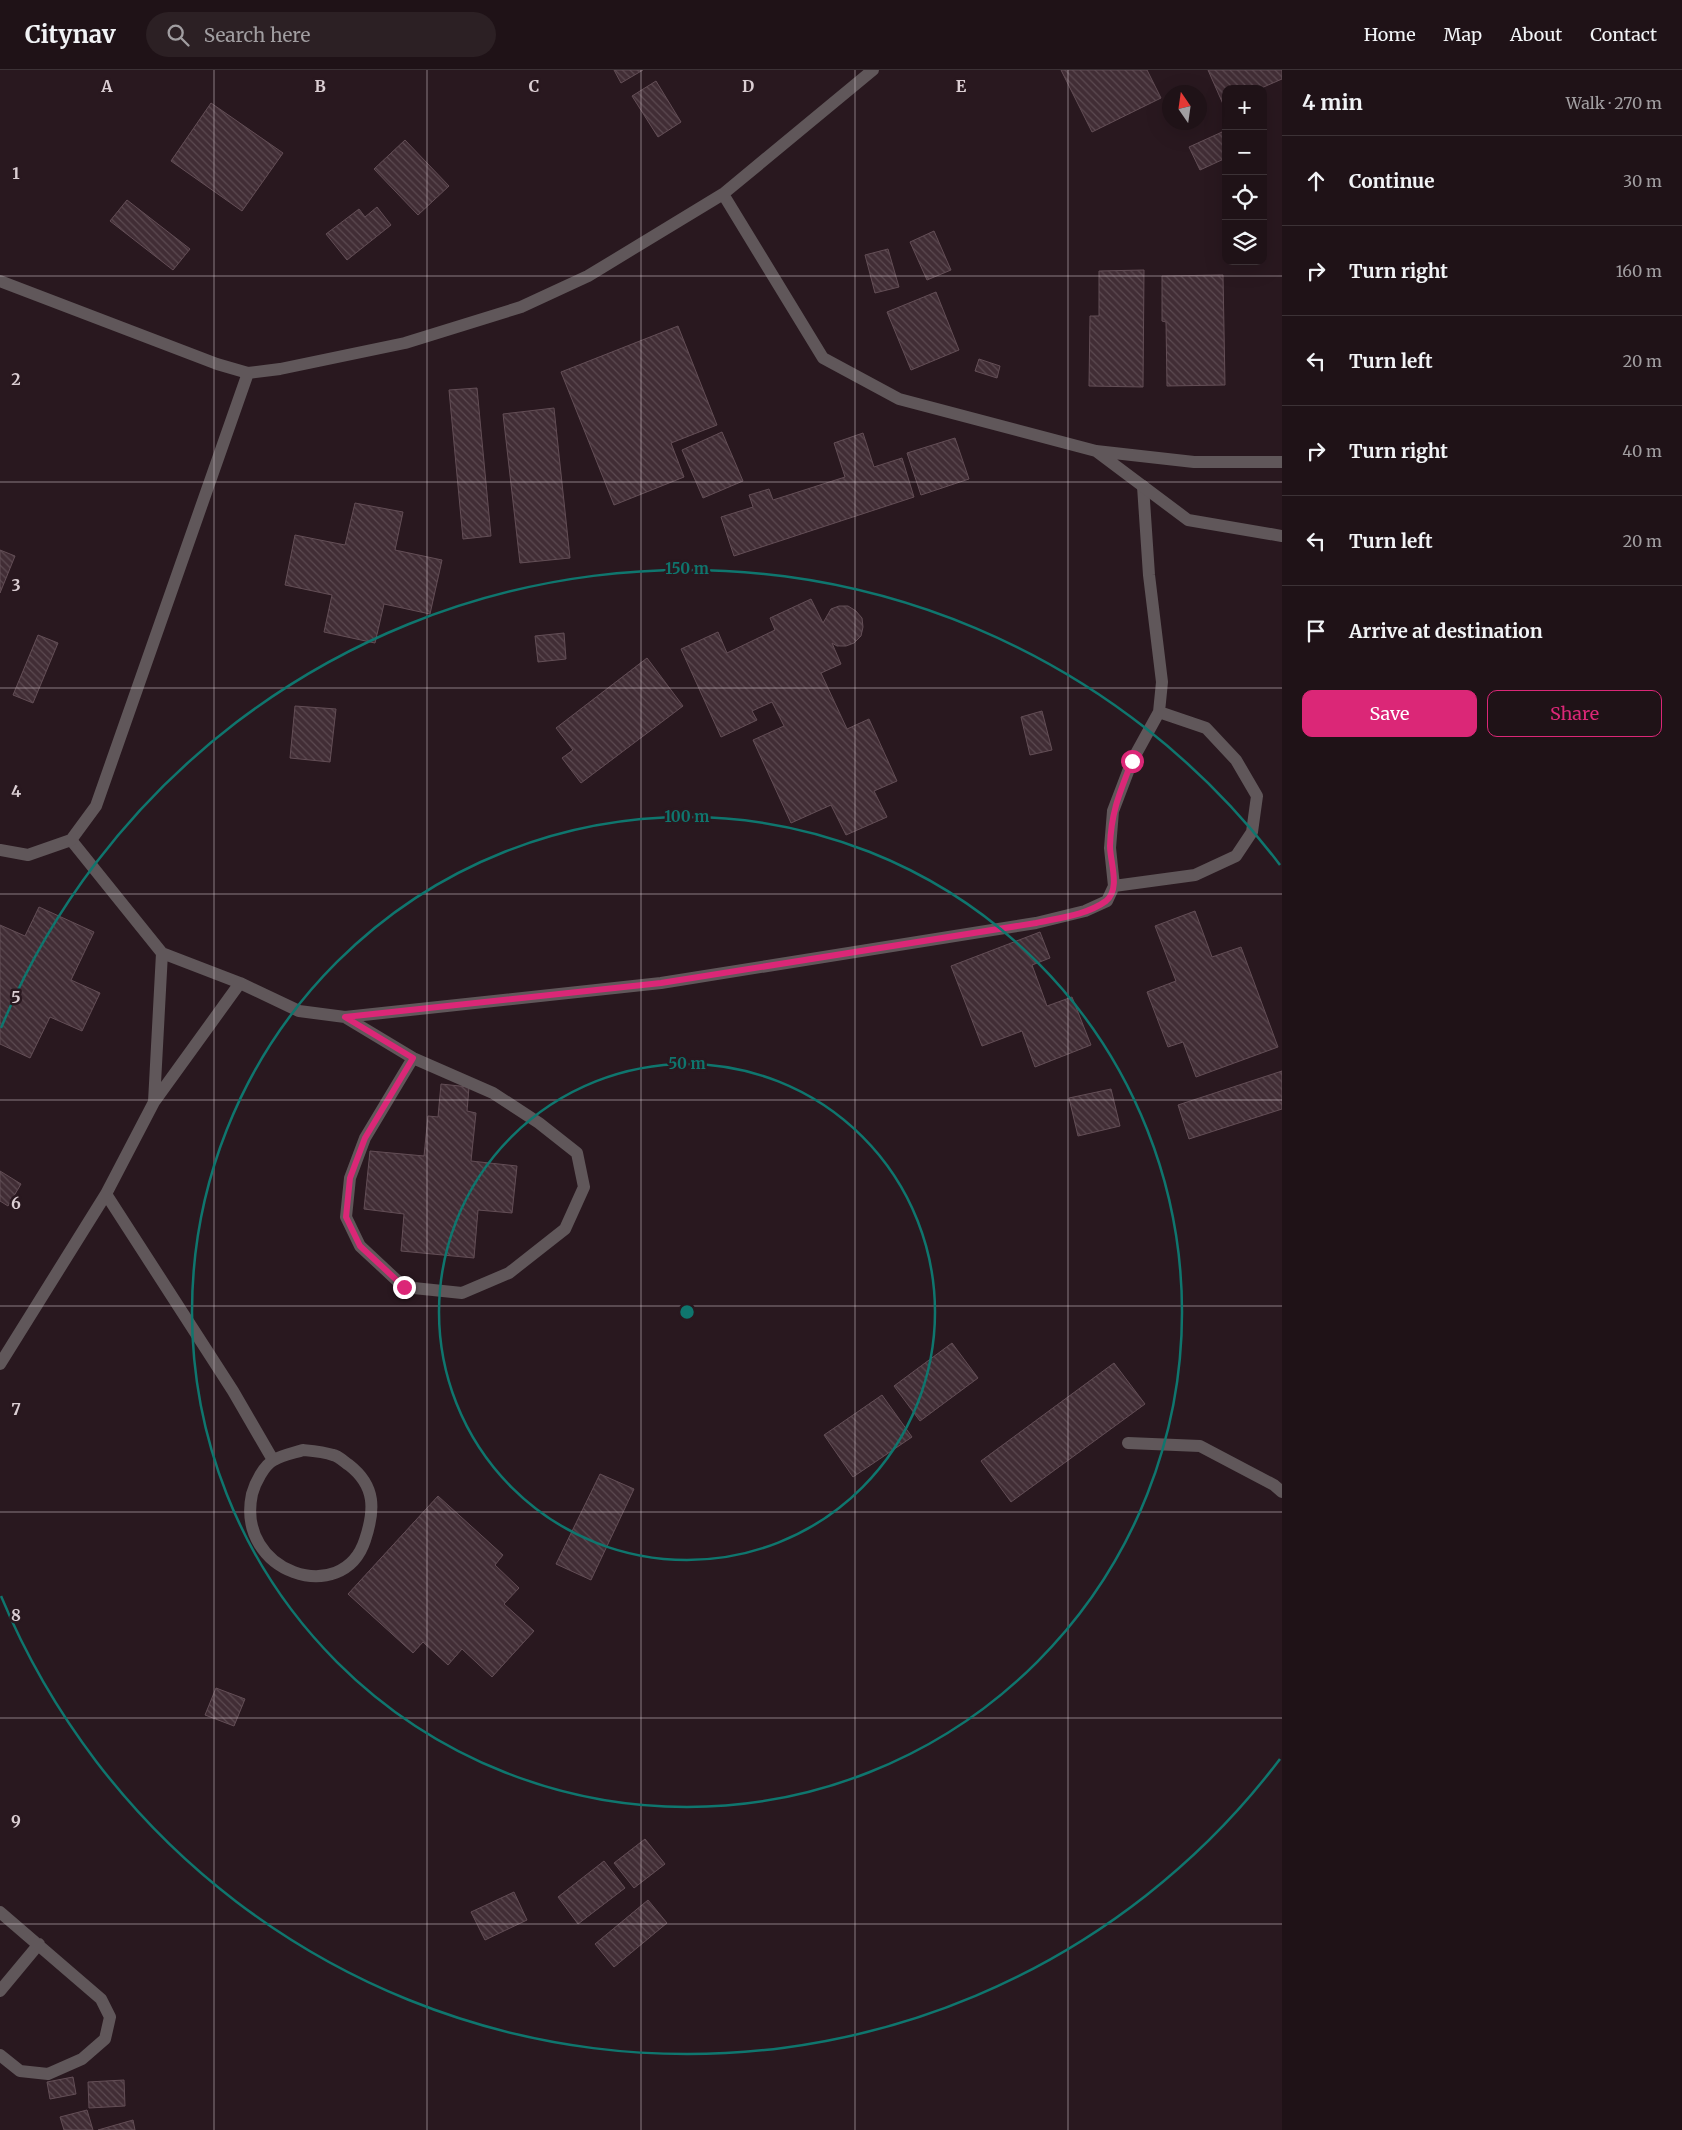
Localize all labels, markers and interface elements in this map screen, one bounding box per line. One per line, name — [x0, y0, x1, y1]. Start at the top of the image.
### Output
search box — [146, 12, 496, 57]
text: Citynav — [25, 19, 116, 50]
icon: search — [164, 21, 192, 49]
text: Search here — [204, 23, 310, 47]
text: Home — [1364, 23, 1416, 46]
text: Map — [1444, 23, 1482, 46]
text: About — [1510, 23, 1562, 46]
text: Contact — [1590, 23, 1657, 46]
text: A — [100, 76, 113, 96]
text: B — [314, 76, 326, 96]
text: C — [529, 76, 539, 96]
text: D — [742, 76, 754, 96]
text: E — [956, 76, 967, 96]
north arrow — [1162, 85, 1207, 130]
map controls — [1222, 85, 1267, 265]
button: + — [1222, 85, 1267, 130]
text: 4 min — [1302, 89, 1363, 116]
text: Walk · 270 m — [1566, 93, 1662, 113]
button: − — [1222, 130, 1267, 175]
text: 1 — [12, 163, 20, 183]
icon: ahead — [1302, 167, 1330, 195]
text: Continue — [1349, 169, 1435, 193]
text: 30 m — [1623, 171, 1662, 191]
button: locate — [1222, 175, 1267, 220]
button: layers — [1222, 220, 1267, 265]
icon: right — [1302, 257, 1330, 285]
text: Turn right — [1349, 259, 1448, 283]
text: 160 m — [1616, 261, 1662, 281]
icon: left — [1302, 347, 1330, 375]
text: Turn left — [1349, 349, 1433, 373]
text: 20 m — [1623, 351, 1662, 371]
text: 2 — [11, 369, 21, 389]
icon: right — [1302, 437, 1330, 465]
text: Turn right — [1349, 439, 1448, 463]
text: 40 m — [1622, 441, 1662, 461]
icon: left — [1302, 527, 1330, 555]
text: Turn left — [1349, 529, 1433, 553]
text: 20 m — [1623, 531, 1662, 551]
text: 150 m — [665, 559, 709, 578]
text: 3 — [11, 575, 21, 595]
icon: arrive — [1302, 617, 1330, 645]
text: Arrive at destination — [1349, 619, 1543, 643]
button: Save — [1302, 690, 1477, 737]
button: Share — [1487, 690, 1662, 737]
route start — [1121, 750, 1144, 773]
text: 4 — [11, 781, 21, 801]
text: 100 m — [665, 807, 709, 826]
text: 5 — [11, 987, 21, 1007]
text: 50 m — [668, 1054, 706, 1073]
text: 6 — [11, 1193, 21, 1213]
route end — [393, 1276, 416, 1299]
centre of rings — [678, 1303, 696, 1321]
text: 7 — [11, 1399, 21, 1419]
text: 8 — [11, 1605, 21, 1625]
text: 9 — [11, 1811, 21, 1831]

